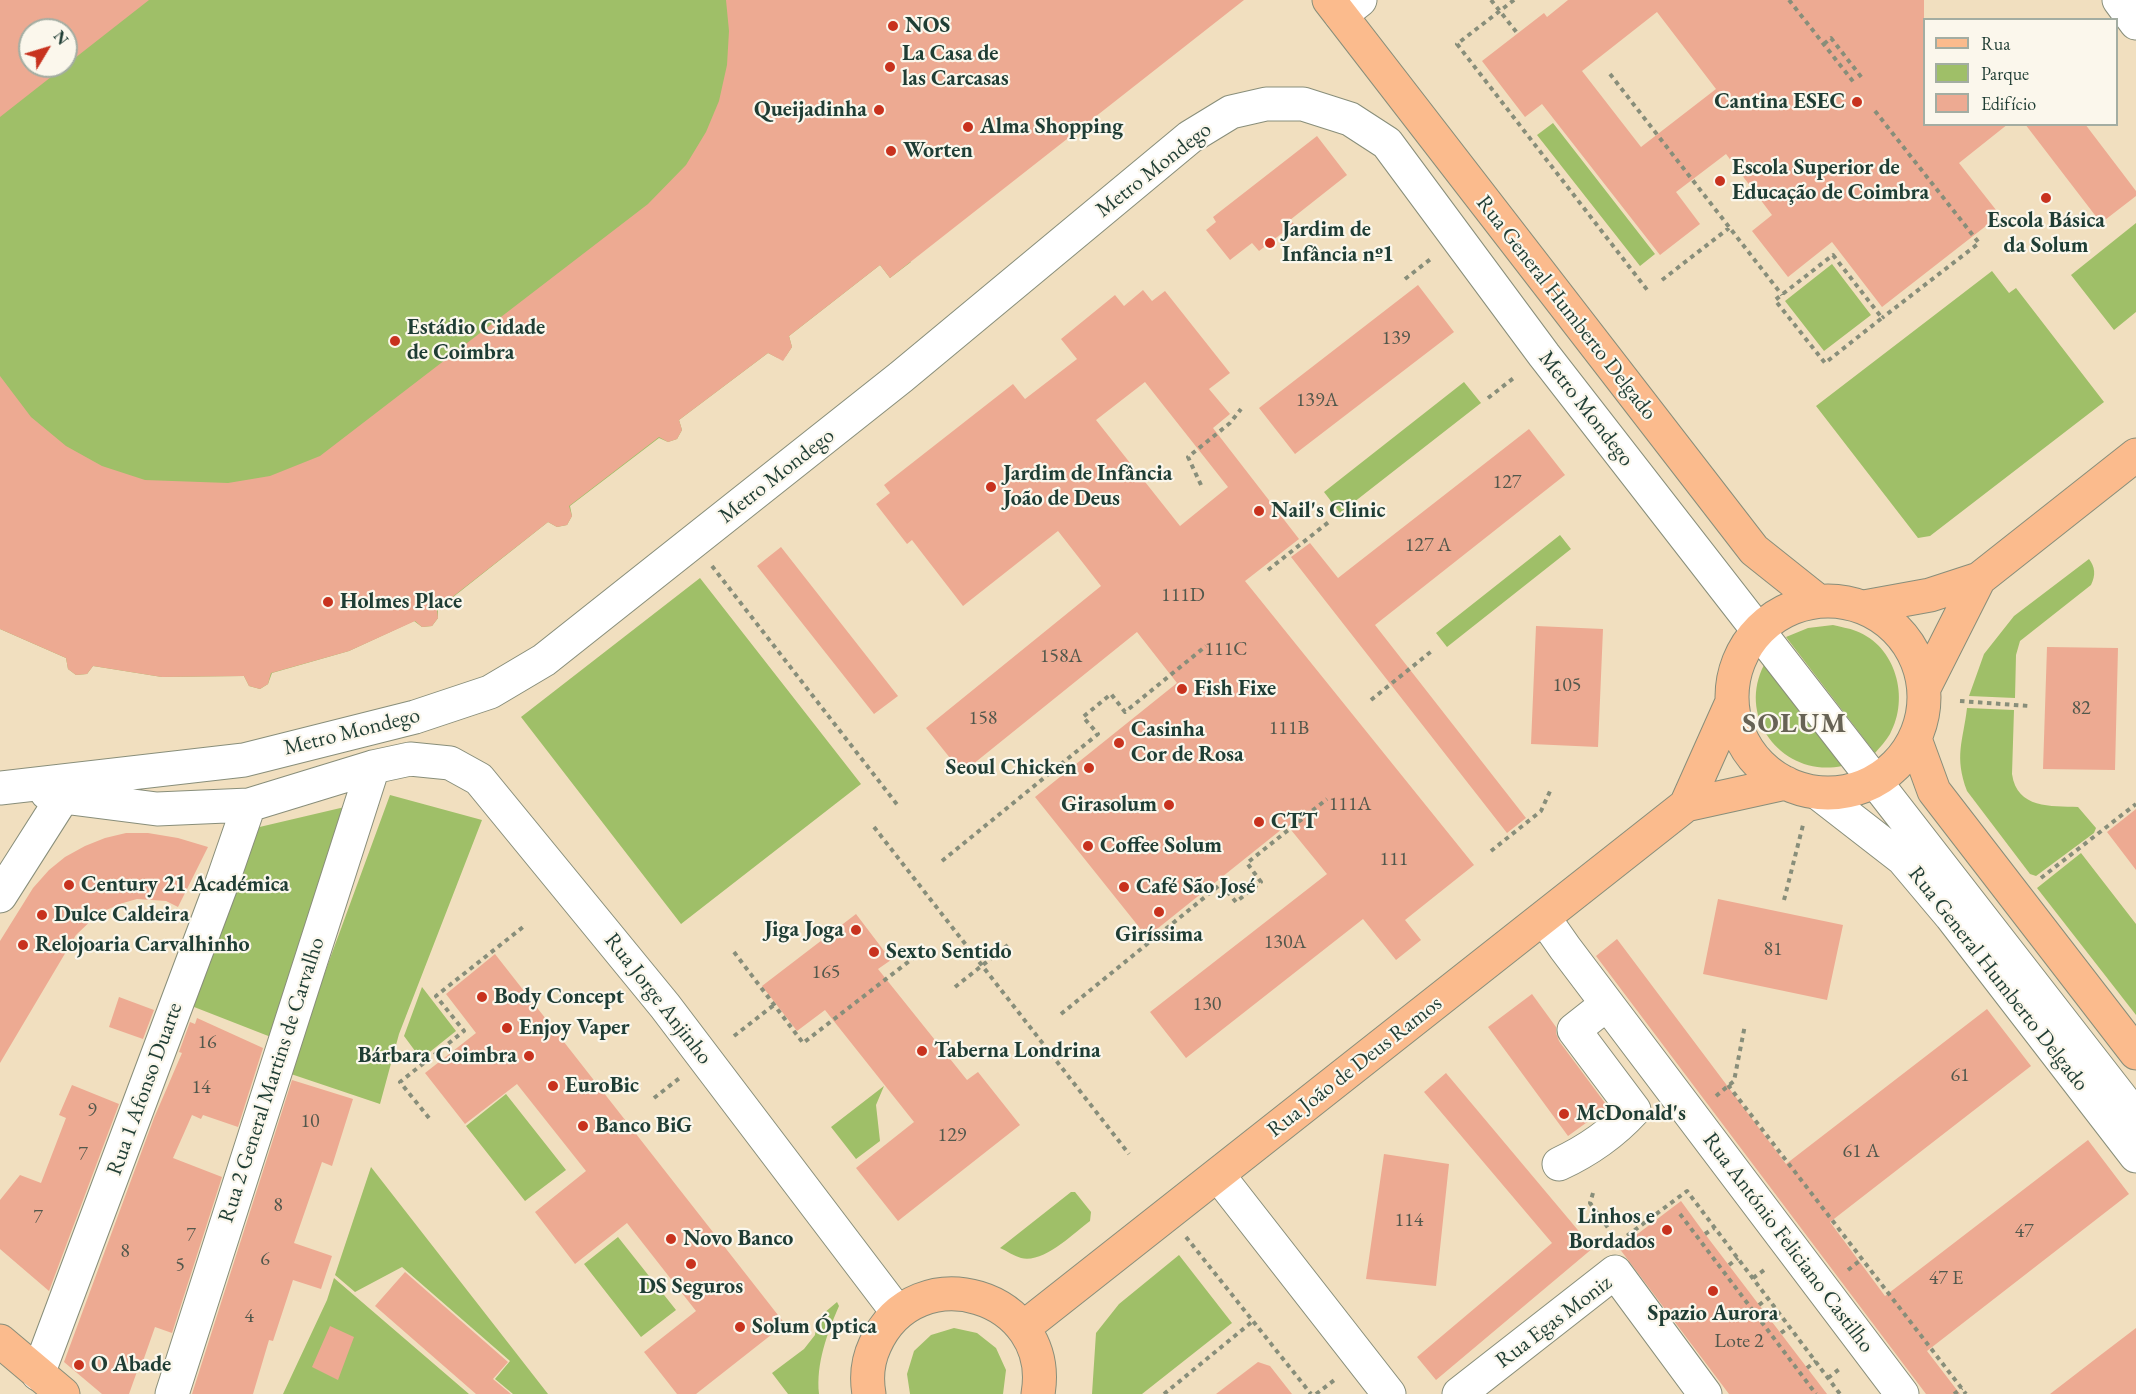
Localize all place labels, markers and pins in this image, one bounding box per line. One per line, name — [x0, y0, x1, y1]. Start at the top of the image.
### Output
place label: NOS — [905, 13, 950, 39]
marker: NOS — [886, 19, 900, 33]
place label: La Casa de las Carcasas — [902, 41, 1009, 92]
marker: La Casa de las Carcasas — [883, 60, 897, 74]
place label: Cantina ESEC — [1714, 89, 1845, 115]
marker: Cantina ESEC — [1850, 95, 1864, 109]
place label: Queijadinha — [754, 97, 867, 123]
marker: Queijadinha — [872, 103, 886, 117]
place label: Alma Shopping — [980, 114, 1123, 140]
marker: Alma Shopping — [961, 120, 975, 134]
place label: Worten — [903, 138, 973, 164]
marker: Worten — [884, 144, 898, 158]
place label: Escola Superior de Educação de Coimbra — [1732, 155, 1929, 206]
marker: Escola Superior de Educação de Coimbra — [1713, 174, 1727, 188]
marker: Escola Básica da Solum — [2039, 191, 2053, 205]
place label: Escola Básica da Solum — [1987, 208, 2105, 260]
place label: Jardim de Infância nº1 — [1282, 217, 1394, 268]
marker: Jardim de Infância nº1 — [1263, 236, 1277, 250]
place label: Estádio Cidade de Coimbra — [407, 315, 545, 366]
marker: Estádio Cidade de Coimbra — [388, 334, 402, 348]
place label: Jardim de Infância João de Deus — [1003, 461, 1172, 512]
marker: Jardim de Infância João de Deus — [984, 480, 998, 494]
place label: Nail's Clinic — [1271, 498, 1386, 524]
marker: Nail's Clinic — [1252, 504, 1266, 518]
place label: Holmes Place — [340, 589, 462, 615]
marker: Holmes Place — [321, 595, 335, 609]
place label: Fish Fixe — [1194, 676, 1276, 702]
marker: Fish Fixe — [1175, 682, 1189, 696]
place label: Casinha Cor de Rosa — [1131, 717, 1244, 768]
marker: Casinha Cor de Rosa — [1112, 736, 1126, 750]
place label: Seoul Chicken — [946, 755, 1077, 781]
marker: Seoul Chicken — [1082, 761, 1096, 775]
place label: Girasolum — [1061, 792, 1157, 818]
marker: Girasolum — [1162, 798, 1176, 812]
place label: CTT — [1271, 809, 1317, 835]
marker: CTT — [1252, 815, 1266, 829]
place label: Coffee Solum — [1100, 833, 1222, 859]
marker: Coffee Solum — [1081, 839, 1095, 853]
place label: Century 21 Académica — [81, 872, 289, 898]
place label: Café São José — [1136, 874, 1256, 900]
marker: Century 21 Académica — [62, 878, 76, 892]
marker: Café São José — [1117, 880, 1131, 894]
place label: Dulce Caldeira — [54, 902, 189, 928]
marker: Giríssima — [1152, 905, 1166, 919]
marker: Dulce Caldeira — [35, 908, 49, 922]
place label: Jiga Joga — [764, 917, 844, 943]
place label: Giríssima — [1115, 922, 1203, 948]
marker: Jiga Joga — [849, 923, 863, 937]
place label: Relojoaria Carvalhinho — [35, 932, 249, 958]
marker: Relojoaria Carvalhinho — [16, 938, 30, 952]
place label: Sexto Sentido — [886, 939, 1012, 965]
marker: Sexto Sentido — [867, 945, 881, 959]
place label: Body Concept — [494, 984, 624, 1010]
marker: Body Concept — [475, 990, 489, 1004]
place label: Enjoy Vaper — [519, 1015, 630, 1041]
marker: Enjoy Vaper — [500, 1021, 514, 1035]
place label: Taberna Londrina — [934, 1038, 1101, 1064]
place label: Bárbara Coimbra — [358, 1043, 517, 1069]
marker: Taberna Londrina — [915, 1044, 929, 1058]
marker: Bárbara Coimbra — [522, 1049, 536, 1063]
place label: EuroBic — [565, 1073, 639, 1099]
marker: EuroBic — [546, 1079, 560, 1093]
place label: McDonald's — [1576, 1101, 1686, 1127]
marker: McDonald's — [1557, 1107, 1571, 1121]
place label: Banco BiG — [595, 1113, 692, 1139]
marker: Banco BiG — [576, 1119, 590, 1133]
place label: Linhos e Bordados — [1569, 1204, 1655, 1256]
marker: Linhos e Bordados — [1660, 1223, 1674, 1237]
place label: Novo Banco — [683, 1226, 793, 1252]
marker: Novo Banco — [664, 1232, 678, 1246]
marker: DS Seguros — [684, 1257, 698, 1271]
place label: DS Seguros — [639, 1274, 743, 1300]
marker: Spazio Aurora — [1706, 1284, 1720, 1298]
place label: Spazio Aurora — [1648, 1301, 1778, 1327]
place label: Solum Óptica — [752, 1314, 877, 1340]
marker: Solum Óptica — [733, 1320, 747, 1334]
place label: O Abade — [91, 1352, 171, 1378]
marker: O Abade — [72, 1358, 86, 1372]

